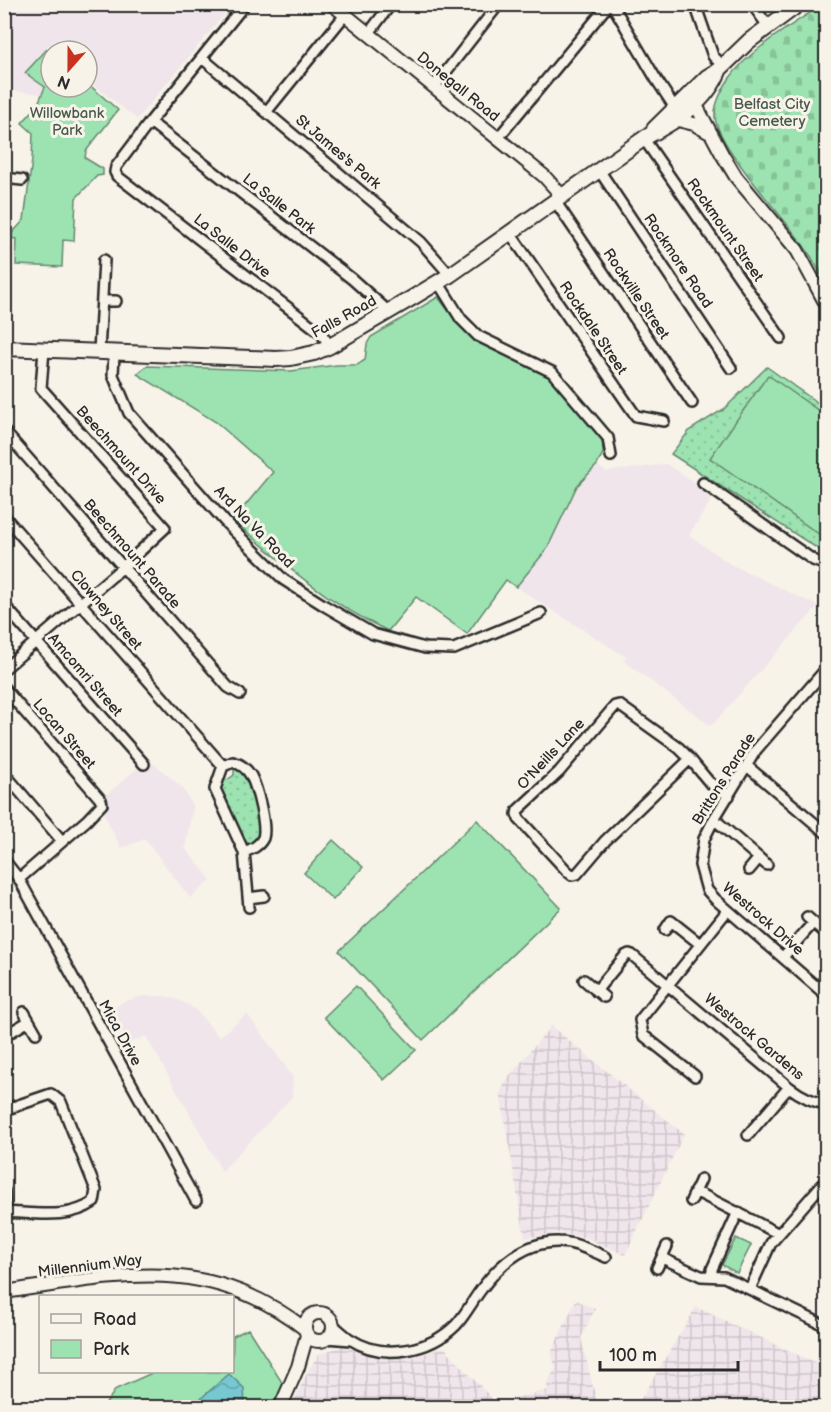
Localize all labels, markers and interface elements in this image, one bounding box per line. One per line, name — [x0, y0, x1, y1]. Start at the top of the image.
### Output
north arrow — [39, 39, 99, 99]
street label: Donegall Road — [413, 48, 503, 126]
text: N — [55, 71, 73, 93]
park label: Belfast City Cemetery — [734, 95, 811, 131]
park label: Willowbank Park — [30, 104, 105, 140]
street label: St James's Park — [291, 111, 385, 194]
street label: La Salle Park — [239, 170, 320, 239]
street label: Rockmount Street — [682, 175, 768, 286]
street label: La Salle Drive — [190, 210, 274, 282]
street label: Rockmore Road — [639, 210, 717, 312]
street label: Rockville Street — [599, 245, 674, 343]
street label: Rockdale Street — [555, 278, 631, 379]
street label: Falls Road — [308, 291, 380, 343]
street label: Beechmount Drive — [72, 402, 170, 508]
street label: Ard Na Va Road — [210, 482, 298, 572]
street label: Beechmount Parade — [79, 495, 185, 613]
street label: Clowney Street — [66, 566, 146, 654]
street label: Amcomri Street — [44, 629, 127, 721]
street label: Locan Street — [28, 695, 100, 773]
street label: O'Neills Lane — [513, 714, 589, 794]
street label: Brittons Parade — [688, 729, 760, 828]
street label: Westrock Drive — [718, 878, 808, 960]
street label: Westrock Gardens — [700, 990, 808, 1085]
street label: Mica Drive — [94, 997, 146, 1069]
street label: Millennium Way — [37, 1250, 143, 1282]
legend — [39, 1295, 234, 1373]
text: Road — [93, 1309, 137, 1330]
scale bar — [600, 1334, 738, 1372]
text: Park — [93, 1339, 129, 1360]
text: 100 m — [609, 1345, 657, 1366]

